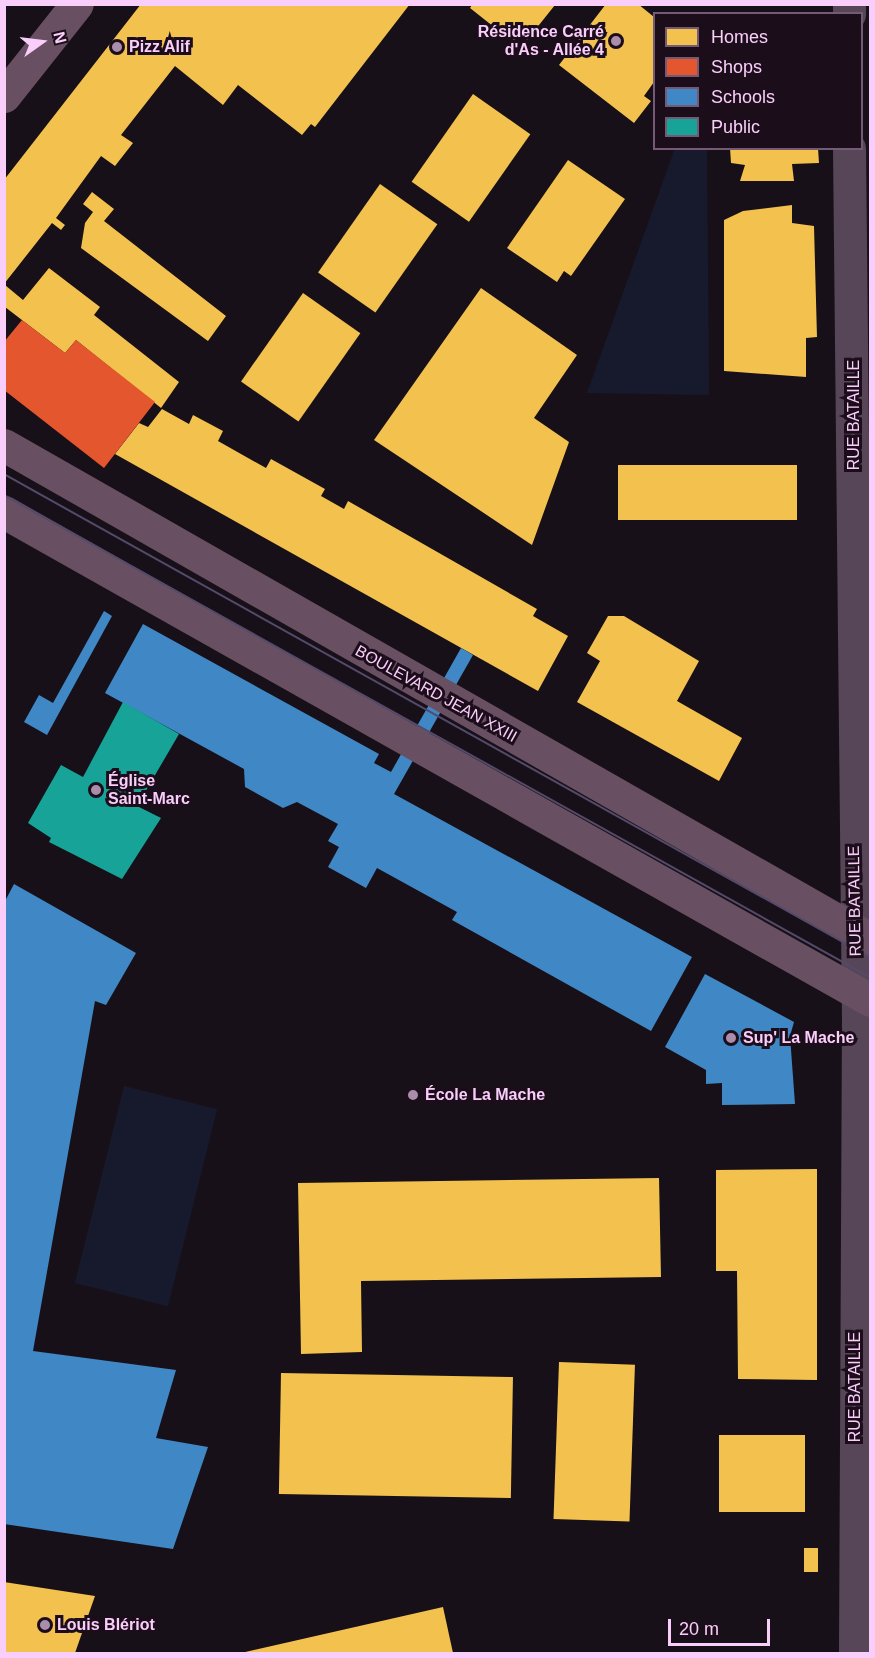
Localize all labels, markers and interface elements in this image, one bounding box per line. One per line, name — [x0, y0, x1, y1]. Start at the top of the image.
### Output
north arrow — [12, 12, 72, 72]
legend — [653, 12, 863, 150]
place label: Résidence Carré d'As - Allée 4 — [478, 22, 604, 60]
text: Homes — [711, 27, 768, 47]
text: N — [50, 30, 70, 45]
marker: Résidence Carré d'As - Allée 4 — [609, 34, 623, 48]
place label: Pizz Alif — [129, 37, 190, 57]
marker: Pizz Alif — [110, 40, 124, 54]
text: Shops — [711, 57, 762, 77]
text: Schools — [711, 87, 775, 107]
text: Public — [711, 117, 760, 137]
street label: RUE BATAILLE — [844, 360, 864, 470]
street label: BOULEVARD JEAN XXIII — [352, 641, 520, 747]
place label: Église Saint-Marc — [108, 771, 190, 809]
marker: Église Saint-Marc — [89, 783, 103, 797]
street label: RUE BATAILLE — [844, 846, 866, 956]
place label: Sup' La Mache — [743, 1028, 854, 1048]
marker: Sup' La Mache — [724, 1031, 738, 1045]
place label: École La Mache — [425, 1085, 545, 1105]
marker: École La Mache — [406, 1088, 420, 1102]
street label: RUE BATAILLE — [845, 1332, 865, 1442]
scale bar — [671, 1607, 773, 1645]
place label: Louis Blériot — [57, 1615, 155, 1635]
marker: Louis Blériot — [38, 1618, 52, 1632]
text: 20 m — [679, 1619, 719, 1639]

